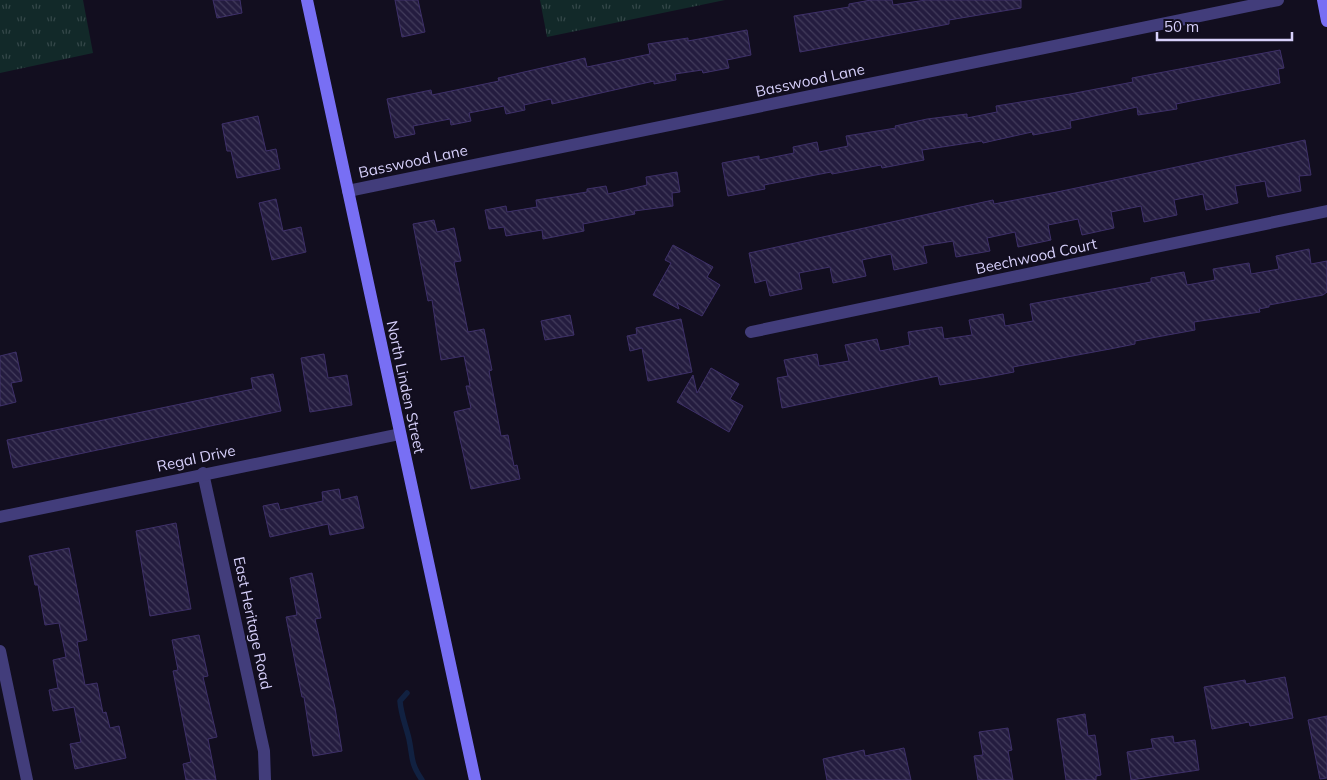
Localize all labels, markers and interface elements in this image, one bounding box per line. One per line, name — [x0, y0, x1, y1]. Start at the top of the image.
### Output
scale bar — [1157, 10, 1292, 42]
text: 50 m — [1164, 17, 1199, 36]
street label: Basswood Lane — [754, 59, 866, 101]
street label: Basswood Lane — [357, 140, 469, 182]
street label: Beechwood Court — [974, 234, 1098, 278]
street label: North Linden Street — [383, 319, 429, 455]
street label: Regal Drive — [155, 440, 237, 476]
street label: East Heritage Road — [230, 555, 276, 691]

